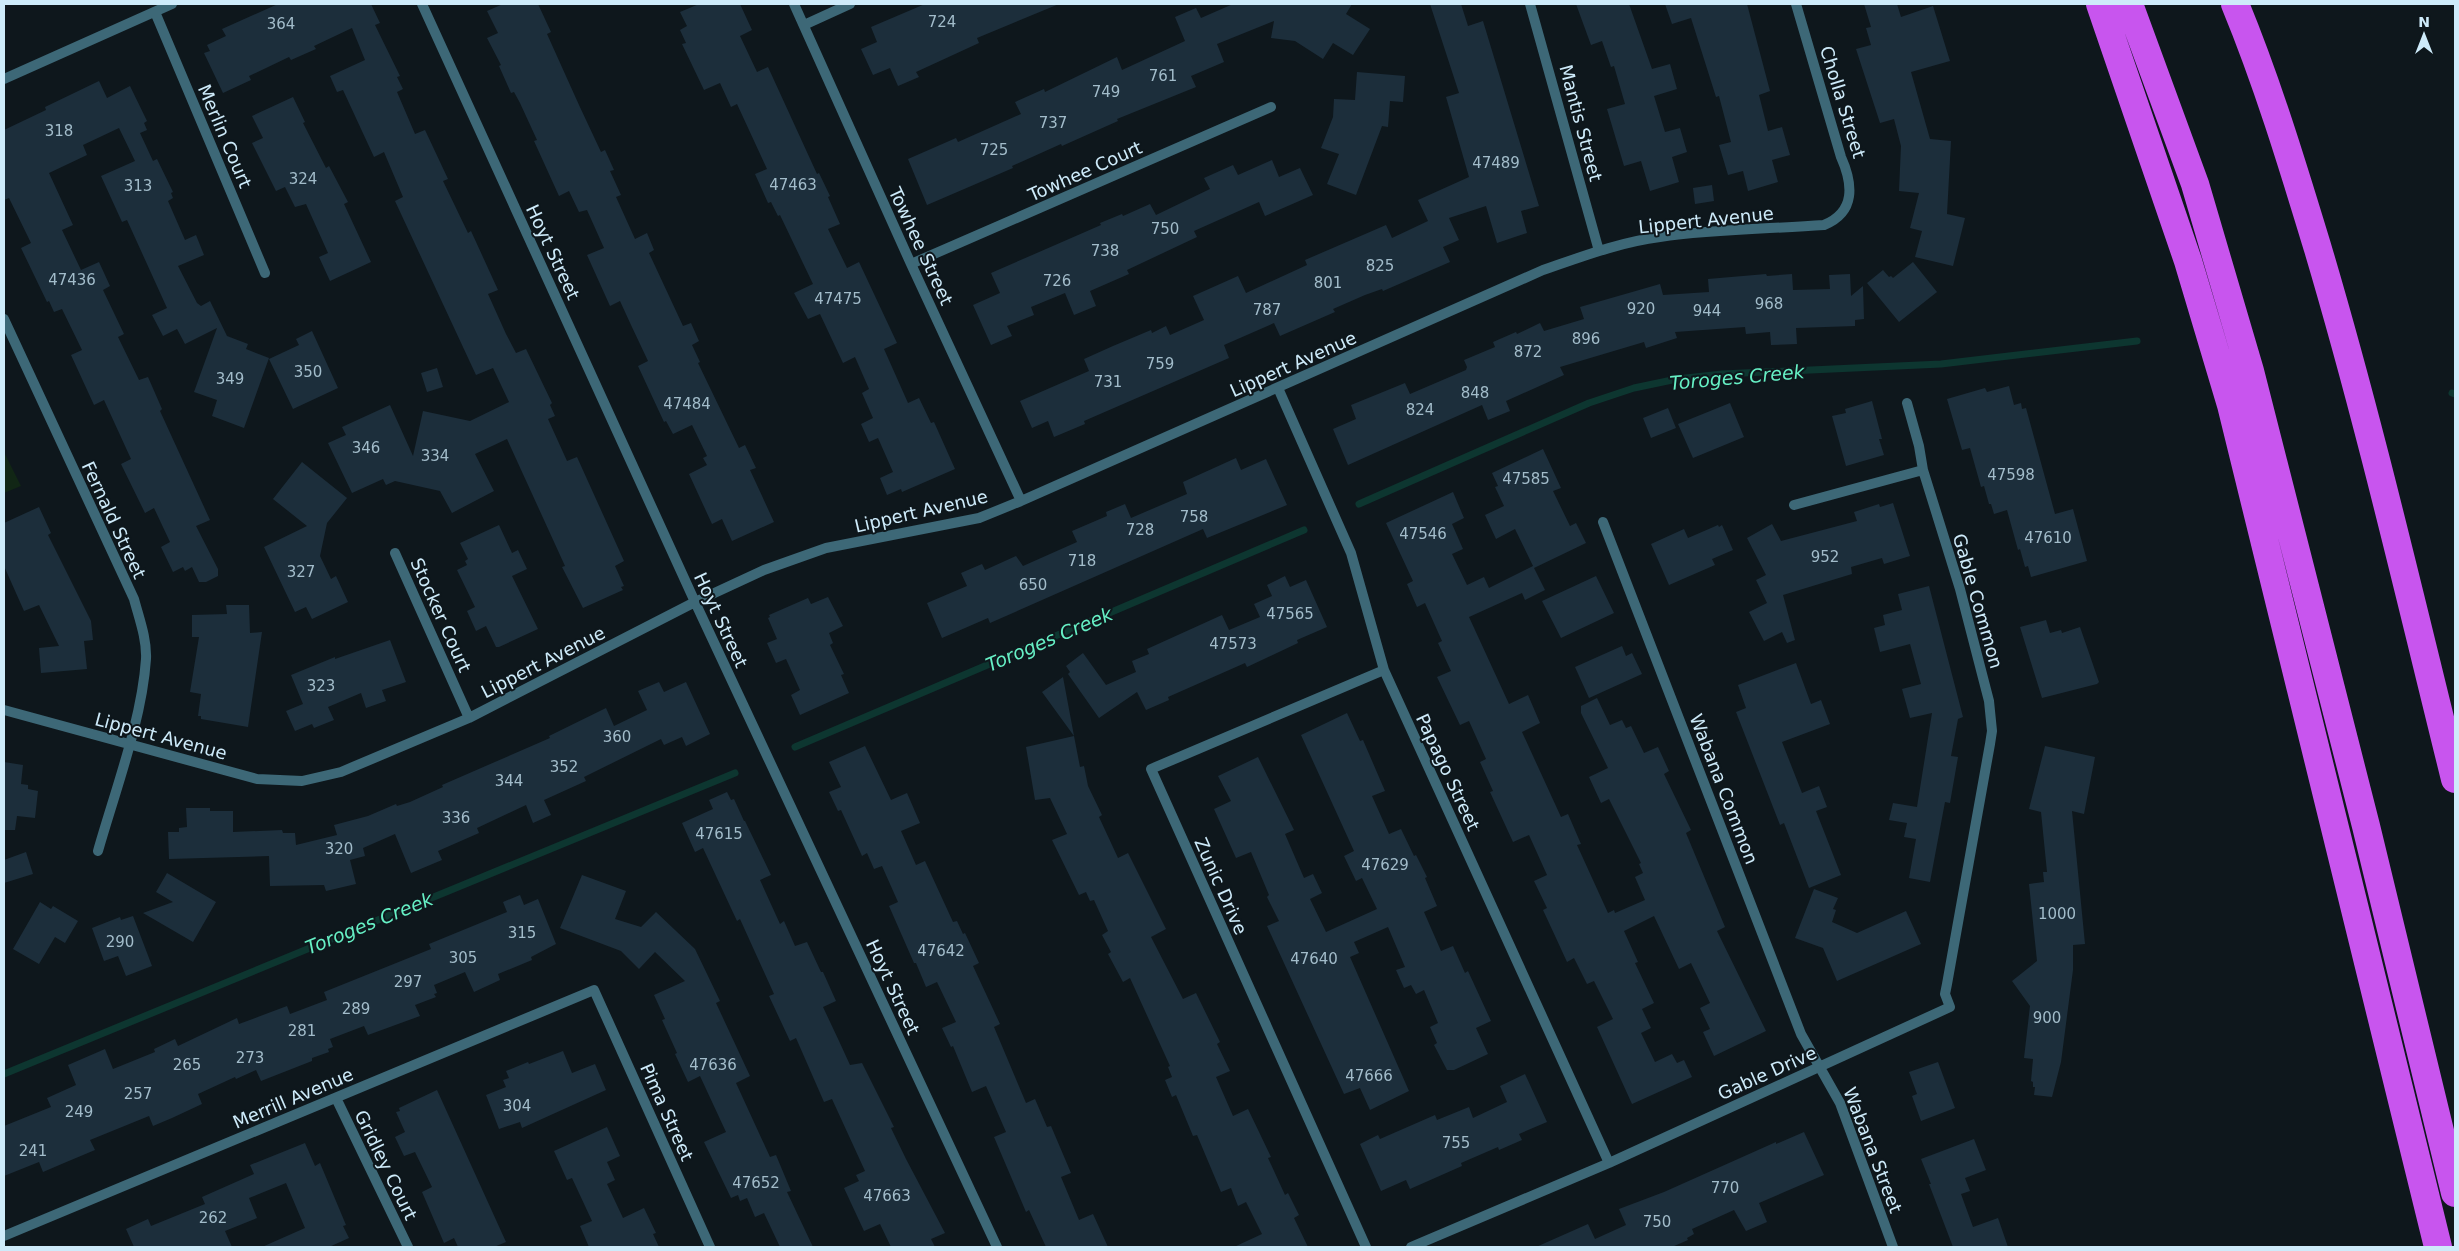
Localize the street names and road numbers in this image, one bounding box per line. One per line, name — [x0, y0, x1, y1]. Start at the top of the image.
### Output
street label: Cholla Street — [1816, 43, 1870, 161]
street label: Mantis Street — [1555, 62, 1607, 184]
street label: Merlin Court — [194, 81, 256, 191]
street label: Towhee Court — [1024, 137, 1145, 206]
street label: Towhee Street — [884, 183, 957, 308]
street label: Hoyt Street — [522, 201, 584, 303]
street label: Lippert Avenue — [1637, 202, 1775, 238]
street label: Lippert Avenue — [1227, 327, 1359, 401]
street label: Fernald Street — [78, 458, 150, 582]
street label: Lippert Avenue — [852, 485, 990, 537]
street label: Gable Common — [1949, 531, 2007, 671]
street label: Stocker Court — [406, 555, 476, 675]
street label: Hoyt Street — [690, 569, 752, 671]
street label: Lippert Avenue — [478, 622, 608, 702]
street label: Lippert Avenue — [93, 708, 229, 764]
street label: Papago Street — [1412, 710, 1484, 834]
street label: Wabana Common — [1686, 711, 1762, 867]
street label: Zunic Drive — [1190, 834, 1252, 938]
street label: Hoyt Street — [862, 936, 924, 1038]
street label: Gable Drive — [1714, 1042, 1820, 1104]
street label: Pima Street — [636, 1060, 698, 1164]
street label: Merrill Avenue — [230, 1063, 356, 1133]
street label: Wabana Street — [1839, 1084, 1907, 1216]
street label: Gridley Court — [350, 1107, 422, 1223]

